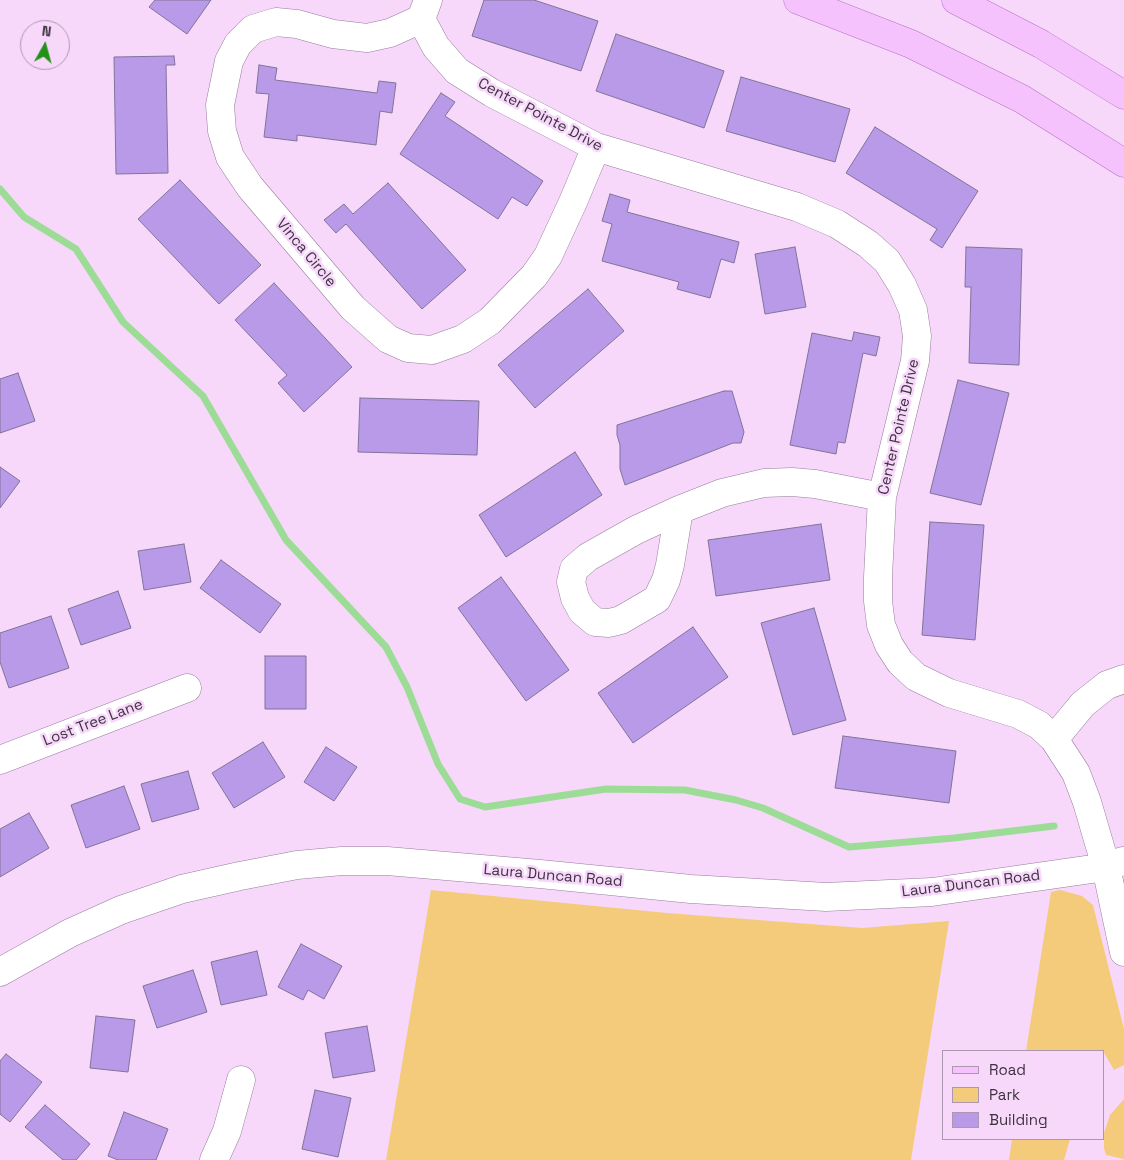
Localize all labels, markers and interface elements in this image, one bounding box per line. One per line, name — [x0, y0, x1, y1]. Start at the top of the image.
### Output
north arrow — [20, 20, 70, 70]
text: N — [41, 22, 52, 41]
street label: Center Pointe Drive — [475, 75, 605, 155]
street label: Vinca Circle — [272, 215, 340, 291]
street label: Center Pointe Drive — [875, 357, 923, 497]
street label: Lost Tree Lane — [41, 696, 145, 750]
street label: Laura Duncan Road — [483, 861, 623, 891]
street label: Laura Duncan Road — [901, 867, 1041, 901]
legend — [942, 1050, 1104, 1140]
text: Road — [989, 1060, 1026, 1079]
text: Park — [989, 1085, 1020, 1104]
text: Building — [989, 1110, 1048, 1129]

